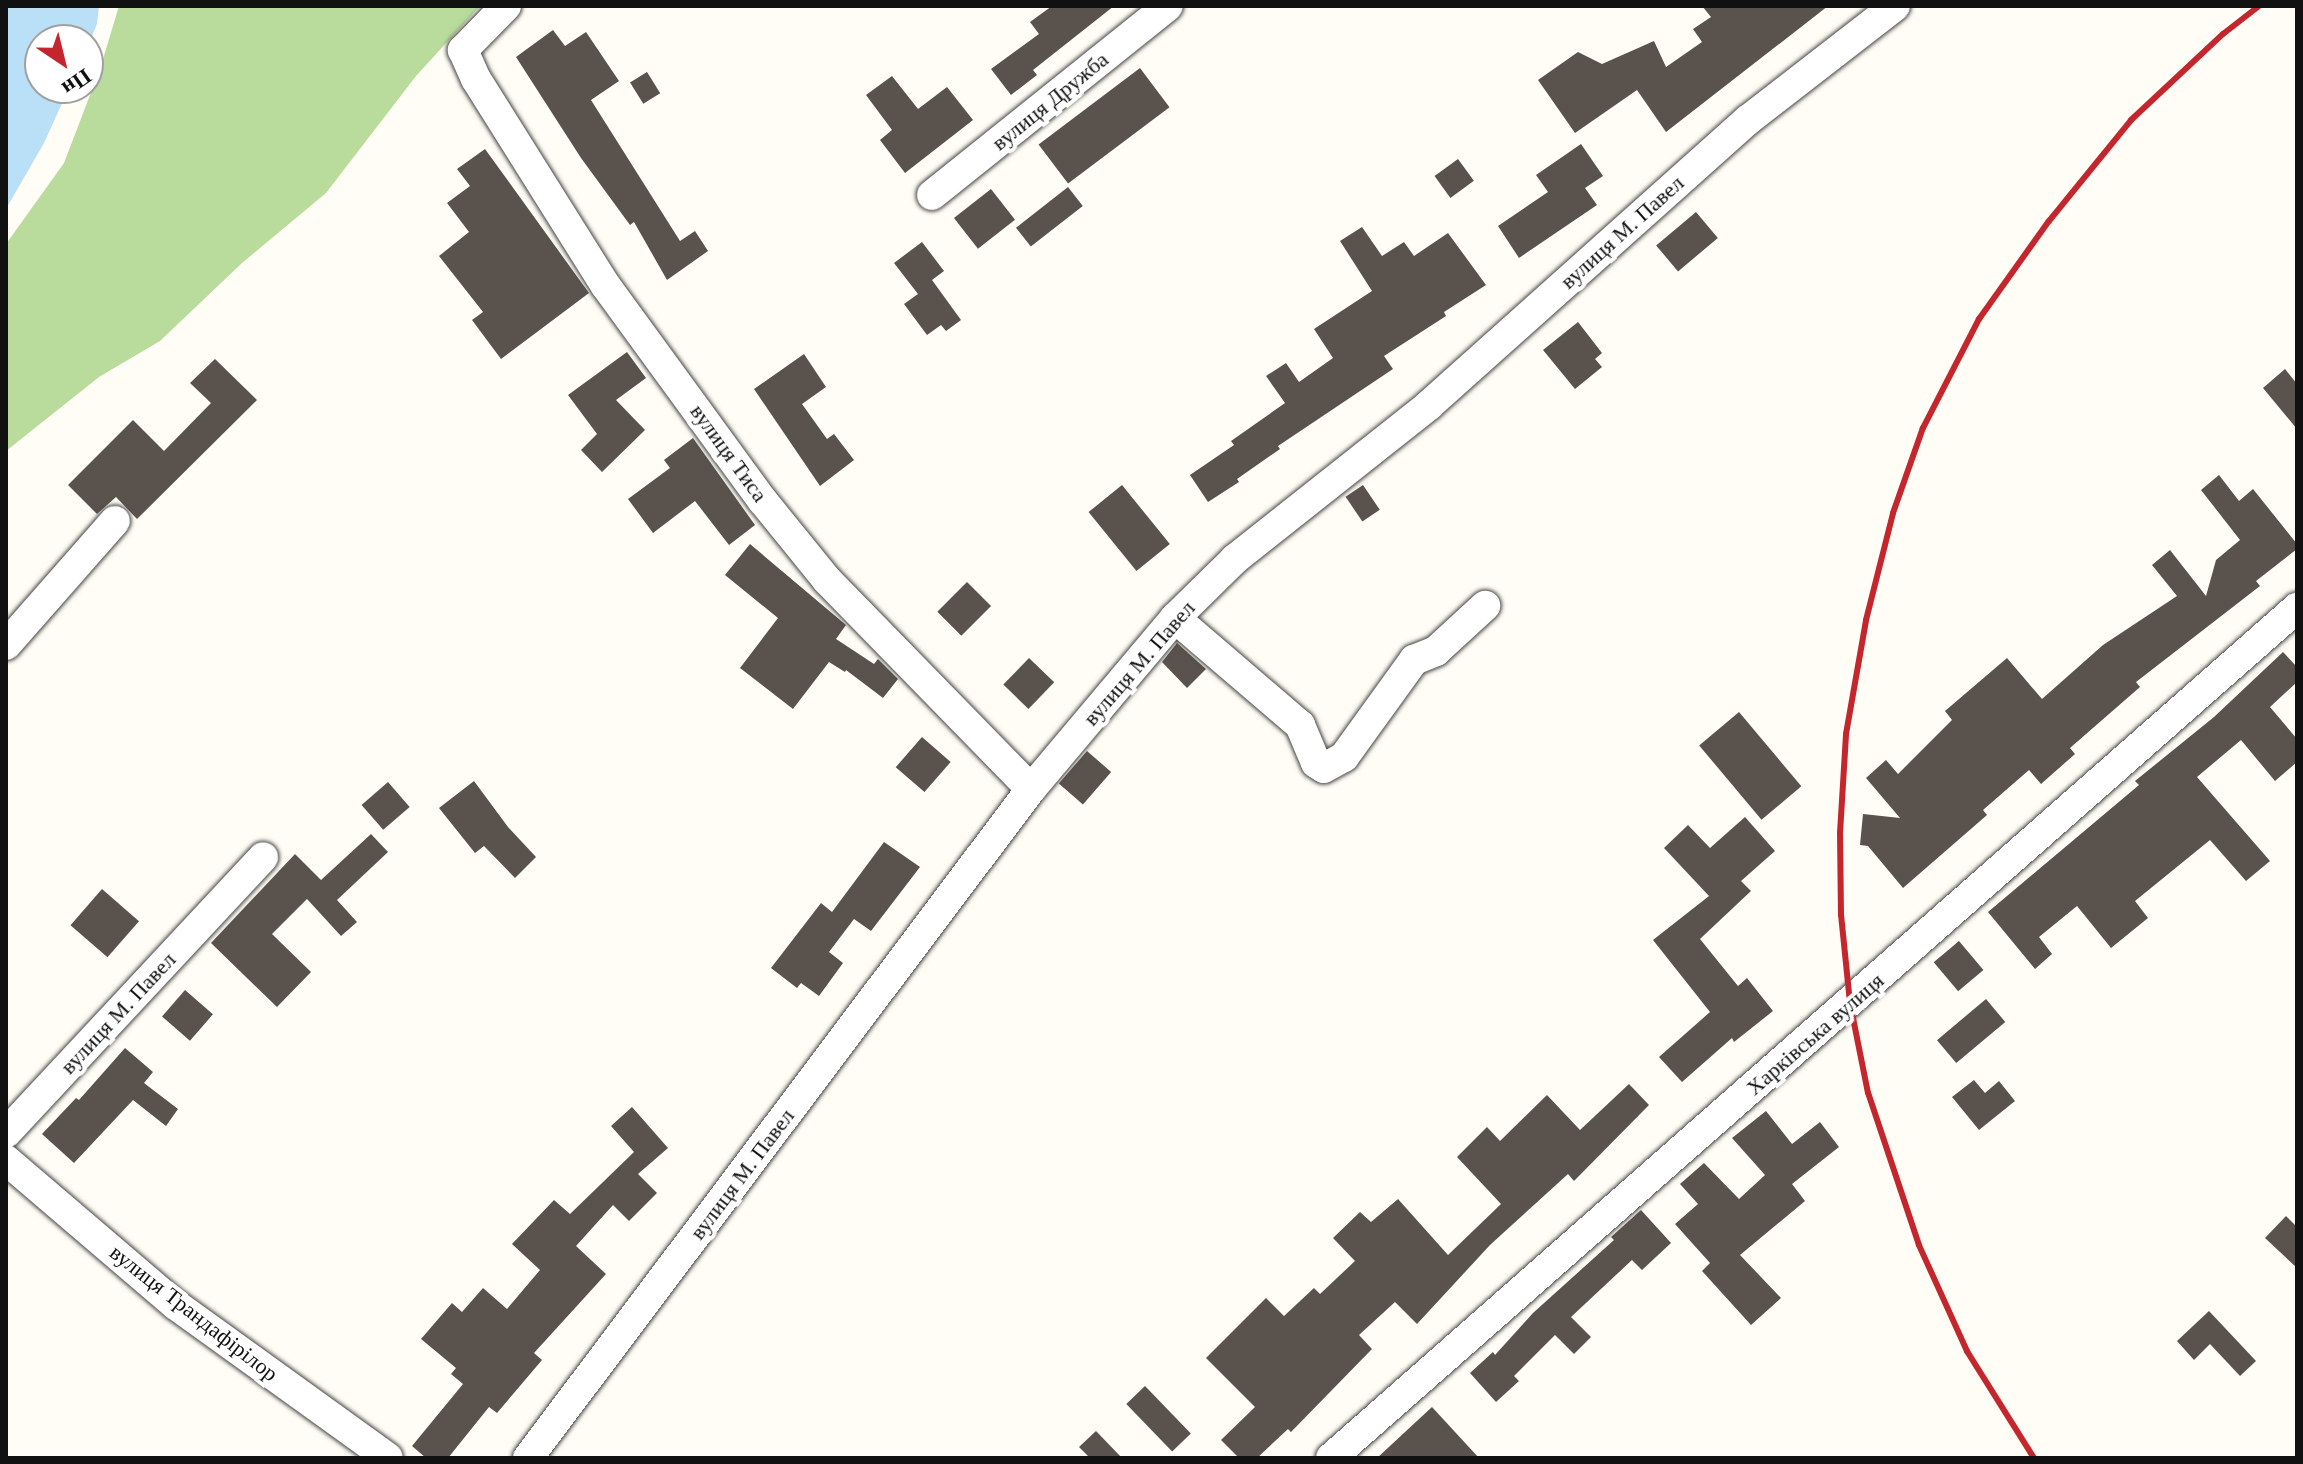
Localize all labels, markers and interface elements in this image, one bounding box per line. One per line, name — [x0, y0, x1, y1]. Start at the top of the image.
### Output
north arrow — [24, 24, 104, 104]
street label: вулиця Дружба — [986, 46, 1114, 156]
text: Пн — [58, 64, 96, 101]
street label: вулиця М. Павел — [1555, 170, 1689, 294]
street label: вулиця Тиса — [685, 399, 773, 507]
street label: вулиця М. Павел — [1078, 595, 1200, 731]
street label: вулиця М. Павел — [55, 947, 181, 1079]
street label: Харківська вулиця — [1741, 967, 1889, 1101]
street label: вулиця М. Павел — [684, 1103, 800, 1245]
street label: вулиця Трандафірілор — [105, 1239, 283, 1387]

